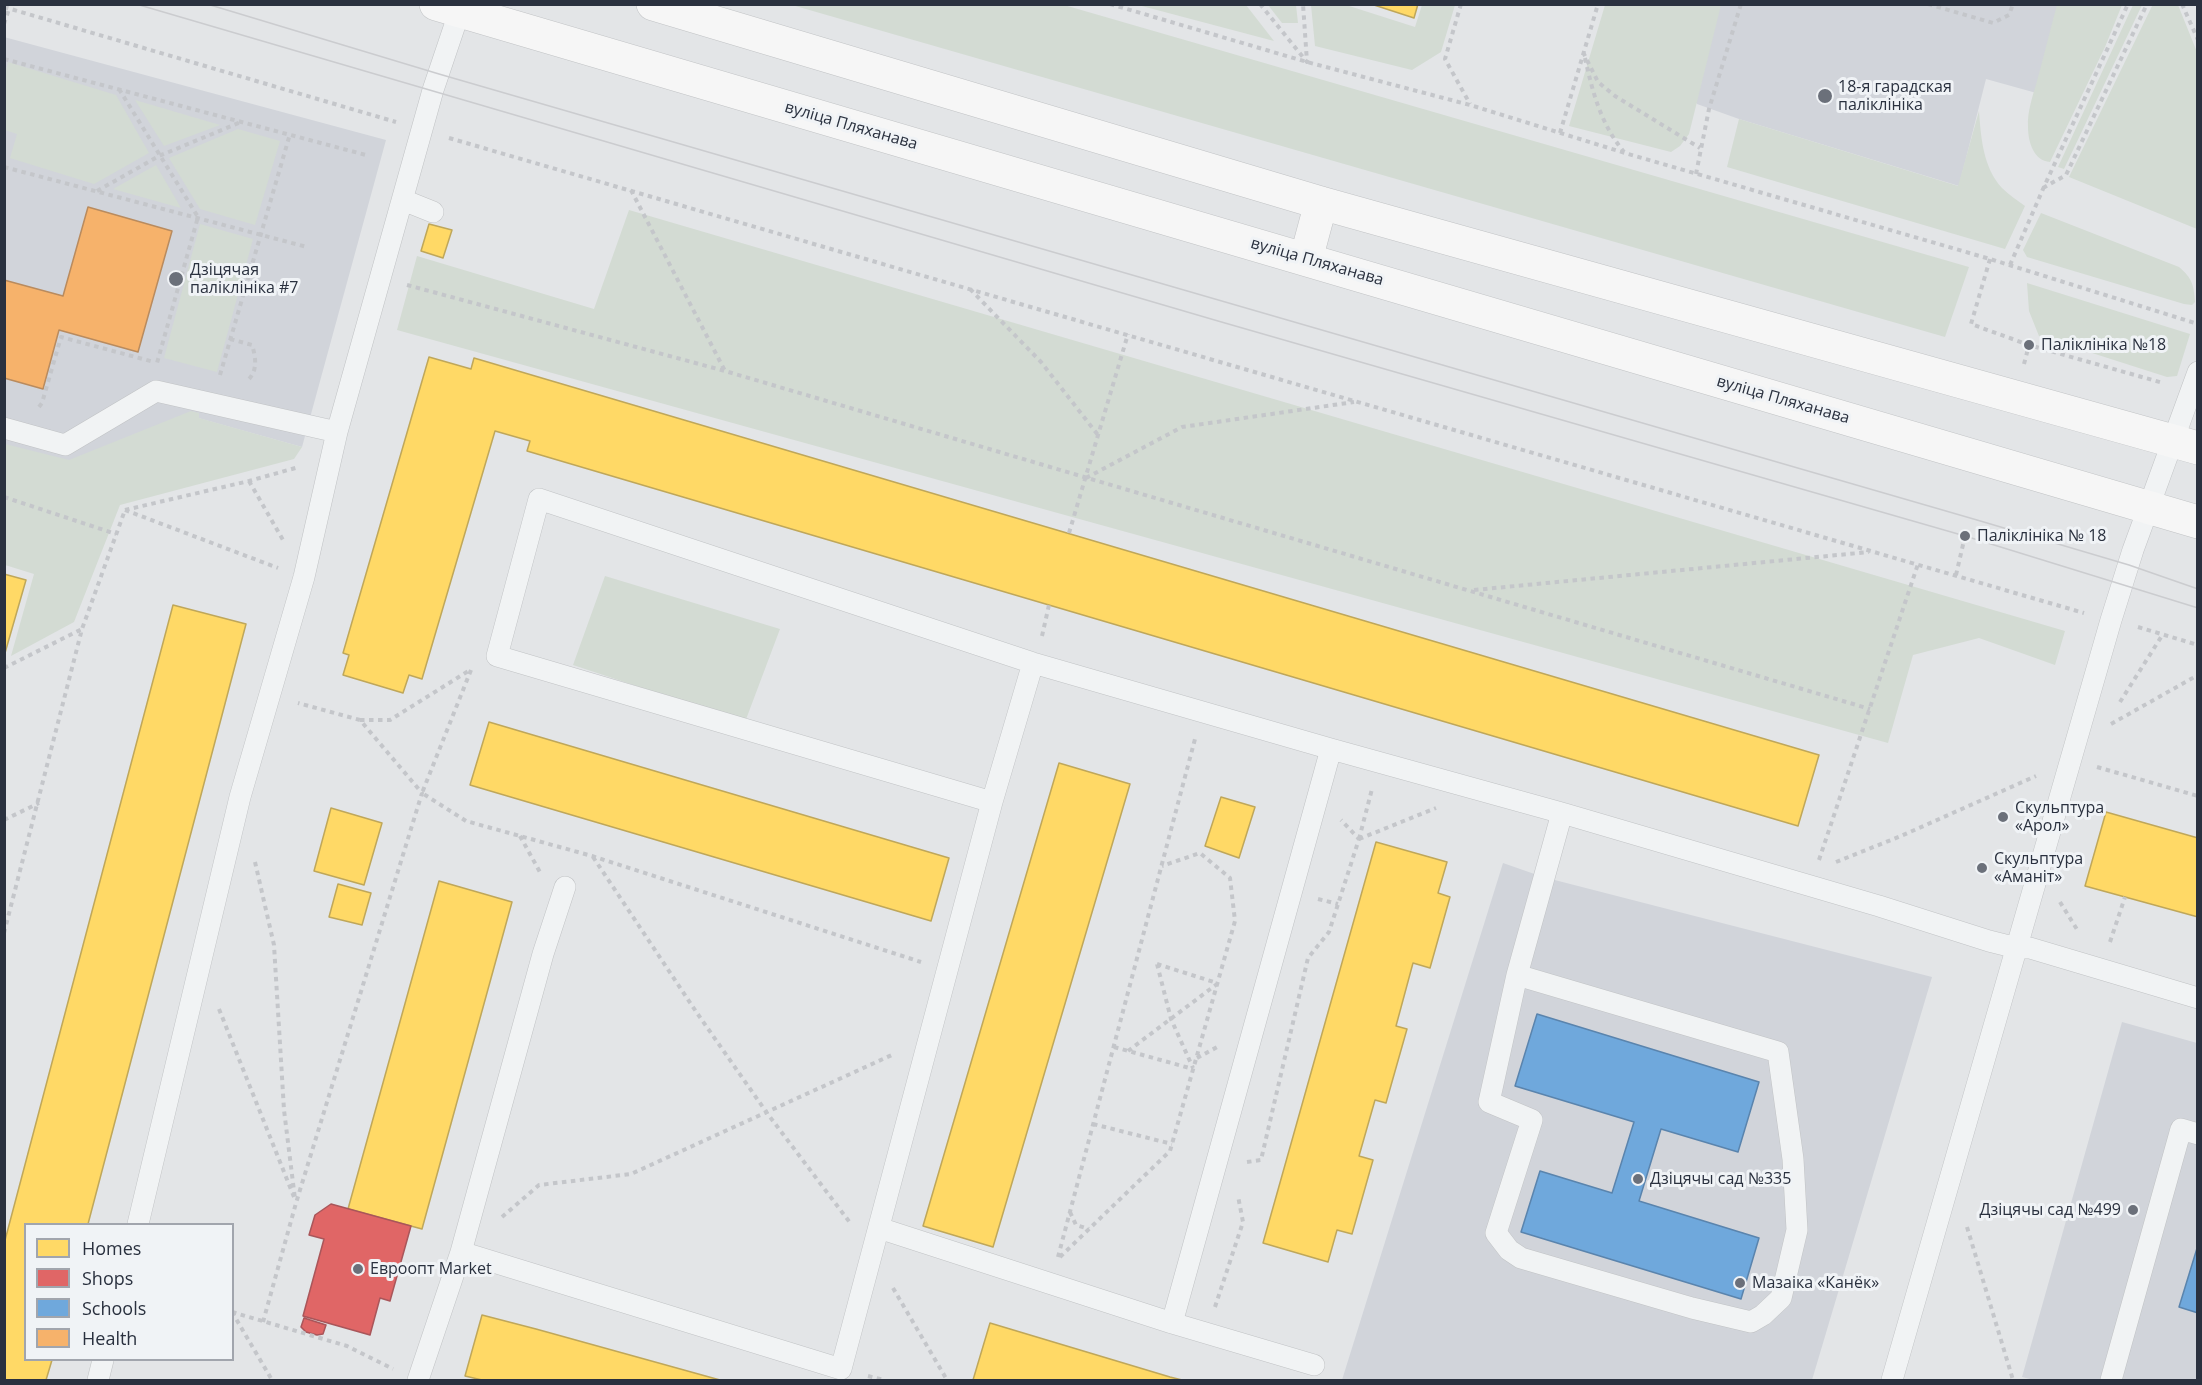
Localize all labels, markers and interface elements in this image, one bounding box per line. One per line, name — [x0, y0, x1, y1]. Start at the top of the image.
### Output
place label: 18-я гарадская паліклініка — [1838, 77, 1952, 115]
marker: 18-я гарадская паліклініка — [1816, 87, 1834, 105]
street label: вуліца Пляханава — [782, 98, 920, 154]
street label: вуліца Пляханава — [1248, 234, 1386, 290]
place label: Дзіцячая паліклініка #7 — [190, 260, 298, 298]
marker: Дзіцячая паліклініка #7 — [167, 270, 185, 288]
place label: Паліклініка №18 — [2041, 335, 2166, 355]
marker: Паліклініка №18 — [2022, 338, 2036, 352]
street label: вуліца Пляханава — [1714, 372, 1852, 428]
place label: Паліклініка № 18 — [1977, 526, 2106, 546]
marker: Паліклініка № 18 — [1958, 529, 1972, 543]
place label: Скульптура «Арол» — [2015, 798, 2104, 836]
marker: Скульптура «Арол» — [1996, 810, 2010, 824]
place label: Скульптура «Аманіт» — [1994, 849, 2083, 887]
marker: Скульптура «Аманіт» — [1975, 861, 1989, 875]
place label: Дзіцячы сад №335 — [1650, 1169, 1791, 1189]
marker: Дзіцячы сад №335 — [1631, 1172, 1645, 1186]
place label: Дзіцячы сад №499 — [1980, 1200, 2121, 1220]
marker: Дзіцячы сад №499 — [2126, 1203, 2140, 1217]
legend — [24, 1223, 234, 1361]
text: Homes — [82, 1236, 141, 1260]
place label: Евроопт Market — [370, 1259, 492, 1279]
marker: Евроопт Market — [351, 1262, 365, 1276]
text: Shops — [82, 1266, 133, 1290]
place label: Мазаіка «Канёк» — [1752, 1273, 1879, 1293]
marker: Мазаіка «Канёк» — [1733, 1276, 1747, 1290]
text: Schools — [82, 1296, 146, 1320]
text: Health — [82, 1326, 137, 1350]

